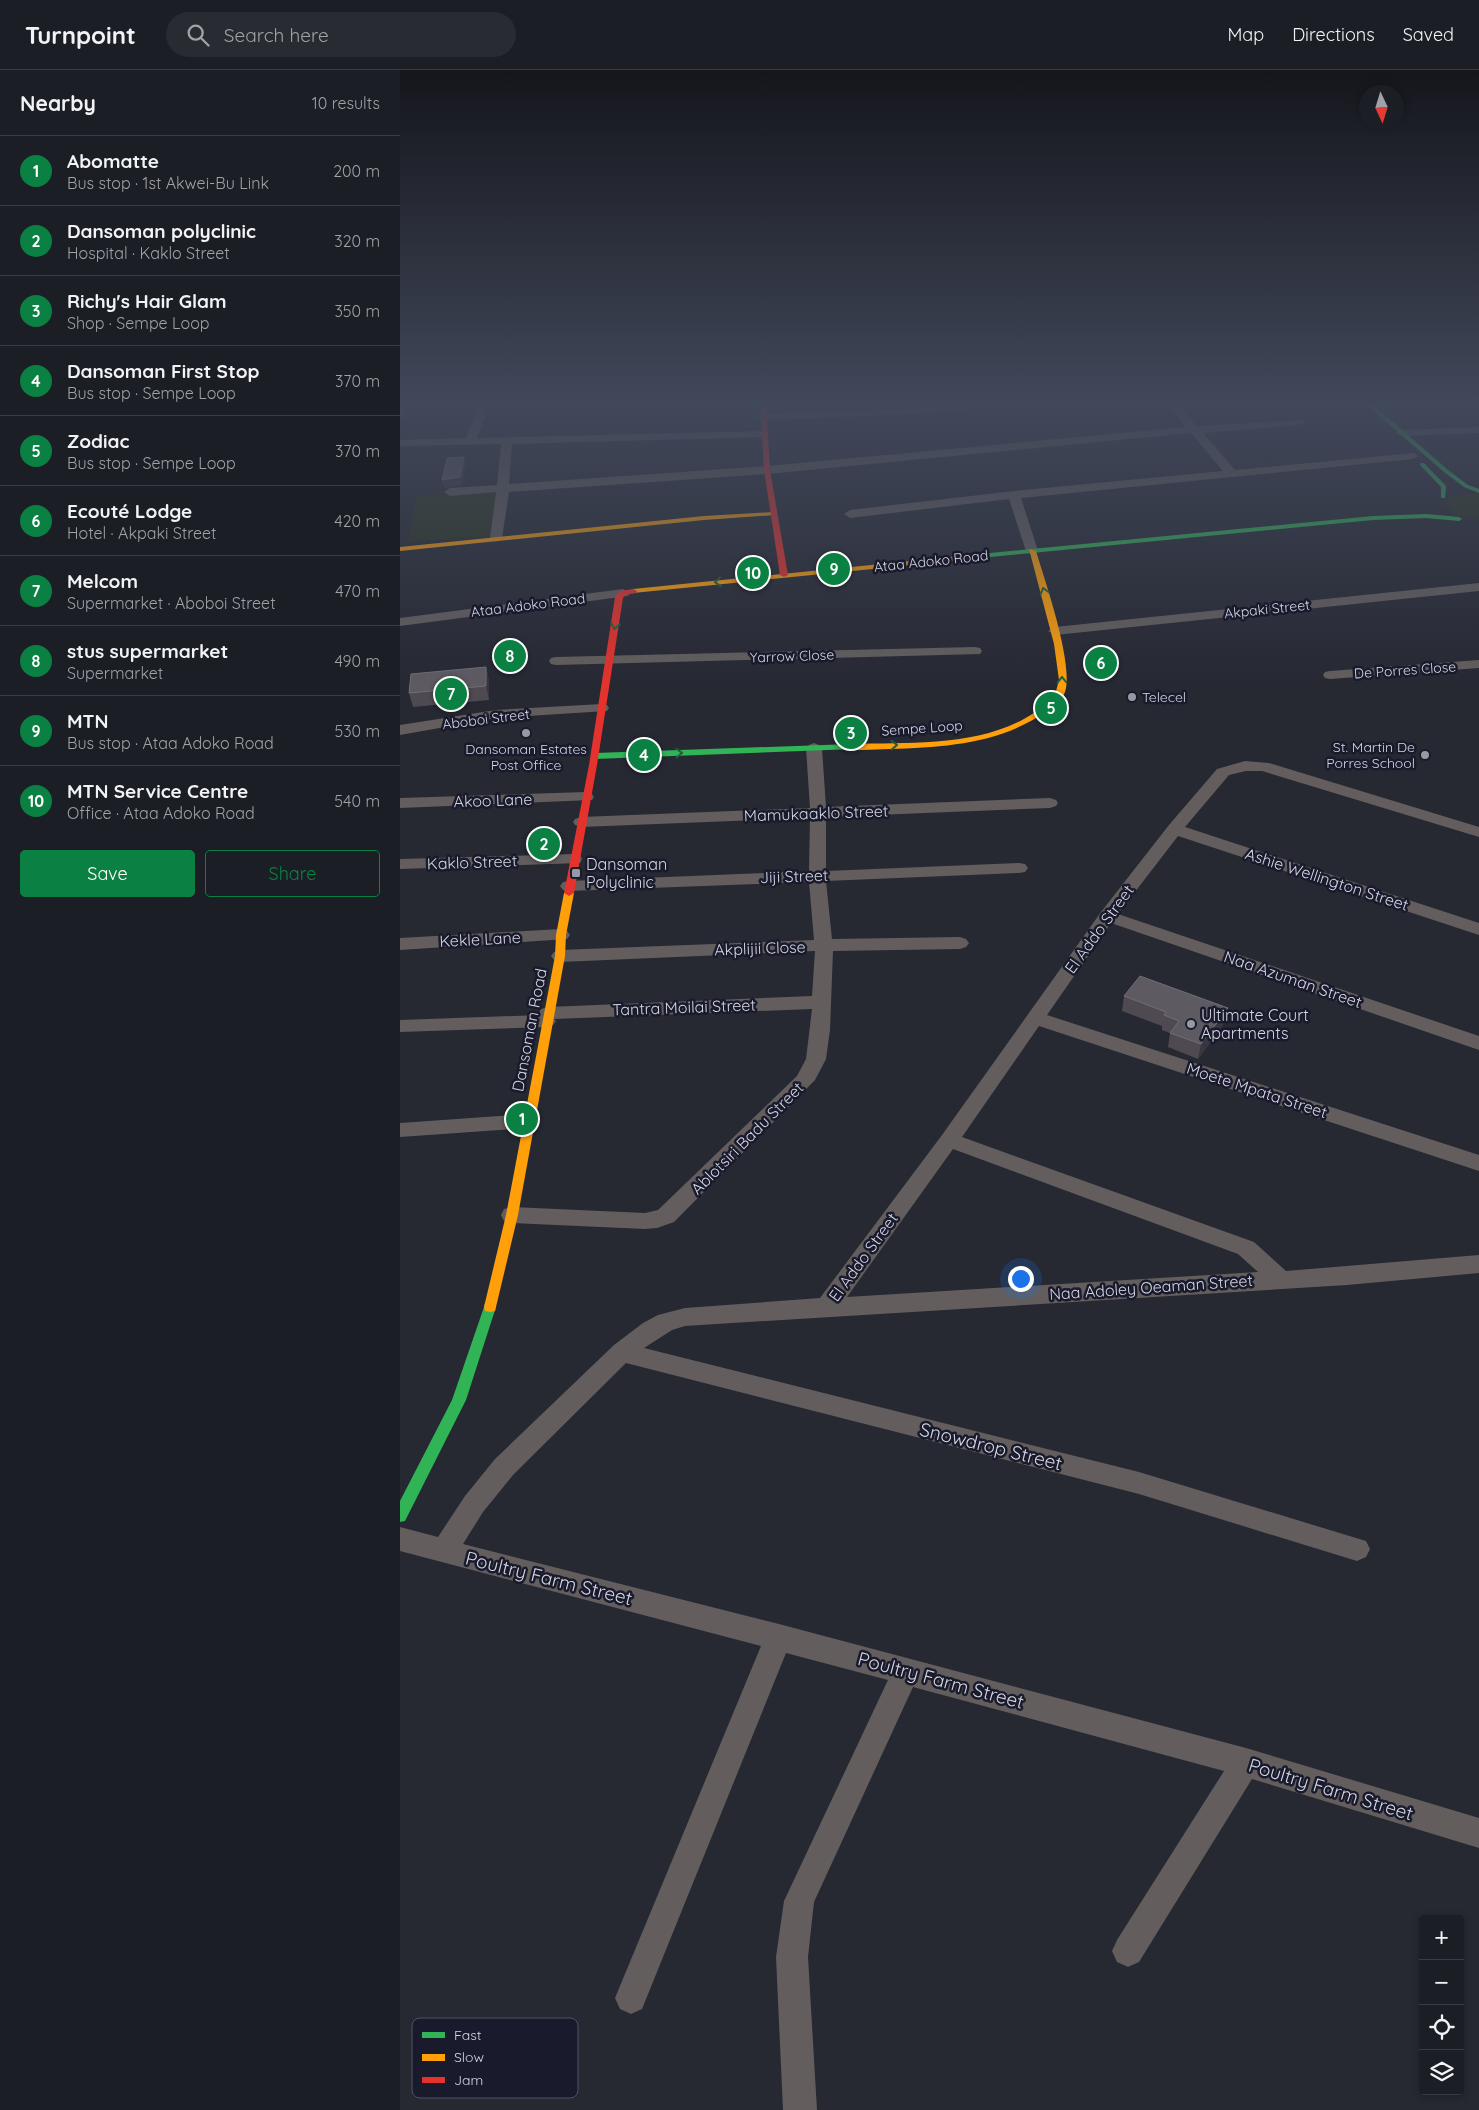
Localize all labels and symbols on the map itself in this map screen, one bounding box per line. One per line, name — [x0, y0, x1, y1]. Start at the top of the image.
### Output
north arrow — [1359, 85, 1404, 130]
street label: Ataa Adoko Road — [873, 546, 989, 576]
pin: 9 — [818, 550, 850, 588]
pin: 10 — [737, 554, 769, 592]
one-way arrow — [714, 576, 722, 587]
one-way arrow — [1039, 588, 1049, 596]
street label: Ataa Adoko Road — [470, 589, 586, 621]
street label: Akpaki Street — [1223, 596, 1311, 622]
one-way arrow — [610, 622, 620, 631]
pin: 8 — [494, 637, 526, 675]
pin: 6 — [1085, 644, 1117, 682]
street label: Yarrow Close — [750, 646, 835, 666]
street label: De Porres Close — [1353, 657, 1457, 683]
pin: 7 — [435, 675, 467, 713]
one-way arrow — [1057, 676, 1067, 684]
place label: Telecel — [1142, 688, 1186, 706]
pin: 5 — [1035, 689, 1067, 727]
marker: Telecel — [1126, 691, 1138, 703]
street label: Aboboi Street — [441, 705, 531, 733]
pin: 3 — [835, 714, 867, 752]
street label: Sempe Loop — [881, 716, 963, 740]
marker: Dansoman Estates Post Office — [520, 727, 532, 739]
pin: 4 — [628, 736, 660, 774]
place label: St. Martin De Porres School — [1326, 738, 1415, 772]
place label: Dansoman Estates Post Office — [465, 740, 587, 774]
one-way arrow — [890, 740, 898, 750]
one-way arrow — [675, 747, 683, 758]
marker: St. Martin De Porres School — [1419, 749, 1431, 761]
street label: Akoo Lane — [453, 789, 533, 811]
street label: Mamukaaklo Street — [743, 800, 889, 826]
pin: 2 — [528, 825, 560, 863]
street label: Ashie Wellington Street — [1243, 843, 1411, 915]
street label: Kaklo Street — [427, 850, 517, 874]
place label: Dansoman Polyclinic — [586, 854, 667, 892]
street label: Jiji Street — [759, 865, 829, 887]
marker: Dansoman Polyclinic — [570, 867, 582, 879]
street label: El Addo Street — [1060, 881, 1138, 977]
street label: Kekle Lane — [439, 927, 521, 951]
street label: Akplijii Close — [714, 936, 806, 960]
street label: Naa Azuman Street — [1222, 946, 1364, 1012]
street label: Dansoman Road — [507, 967, 551, 1093]
street label: Tantra Moilai Street — [612, 994, 756, 1020]
place label: Ultimate Court Apartments — [1201, 1005, 1309, 1043]
marker: Ultimate Court Apartments — [1185, 1018, 1197, 1030]
street label: Moete Mpata Street — [1184, 1058, 1330, 1122]
street label: Ablotsiri Badu Street — [686, 1077, 808, 1199]
pin: 1 — [506, 1100, 538, 1138]
street label: El Addo Street — [824, 1209, 902, 1305]
your location — [1008, 1266, 1034, 1292]
street label: Naa Adoley Oeaman Street — [1049, 1270, 1253, 1304]
street label: Snowdrop Street — [917, 1417, 1065, 1475]
street label: Poultry Farm Street — [463, 1546, 635, 1610]
street label: Poultry Farm Street — [855, 1646, 1027, 1714]
street label: Poultry Farm Street — [1246, 1753, 1416, 1825]
legend — [412, 2018, 578, 2098]
text: Fast — [454, 2026, 482, 2044]
text: Slow — [454, 2048, 484, 2066]
text: Jam — [454, 2071, 483, 2089]

